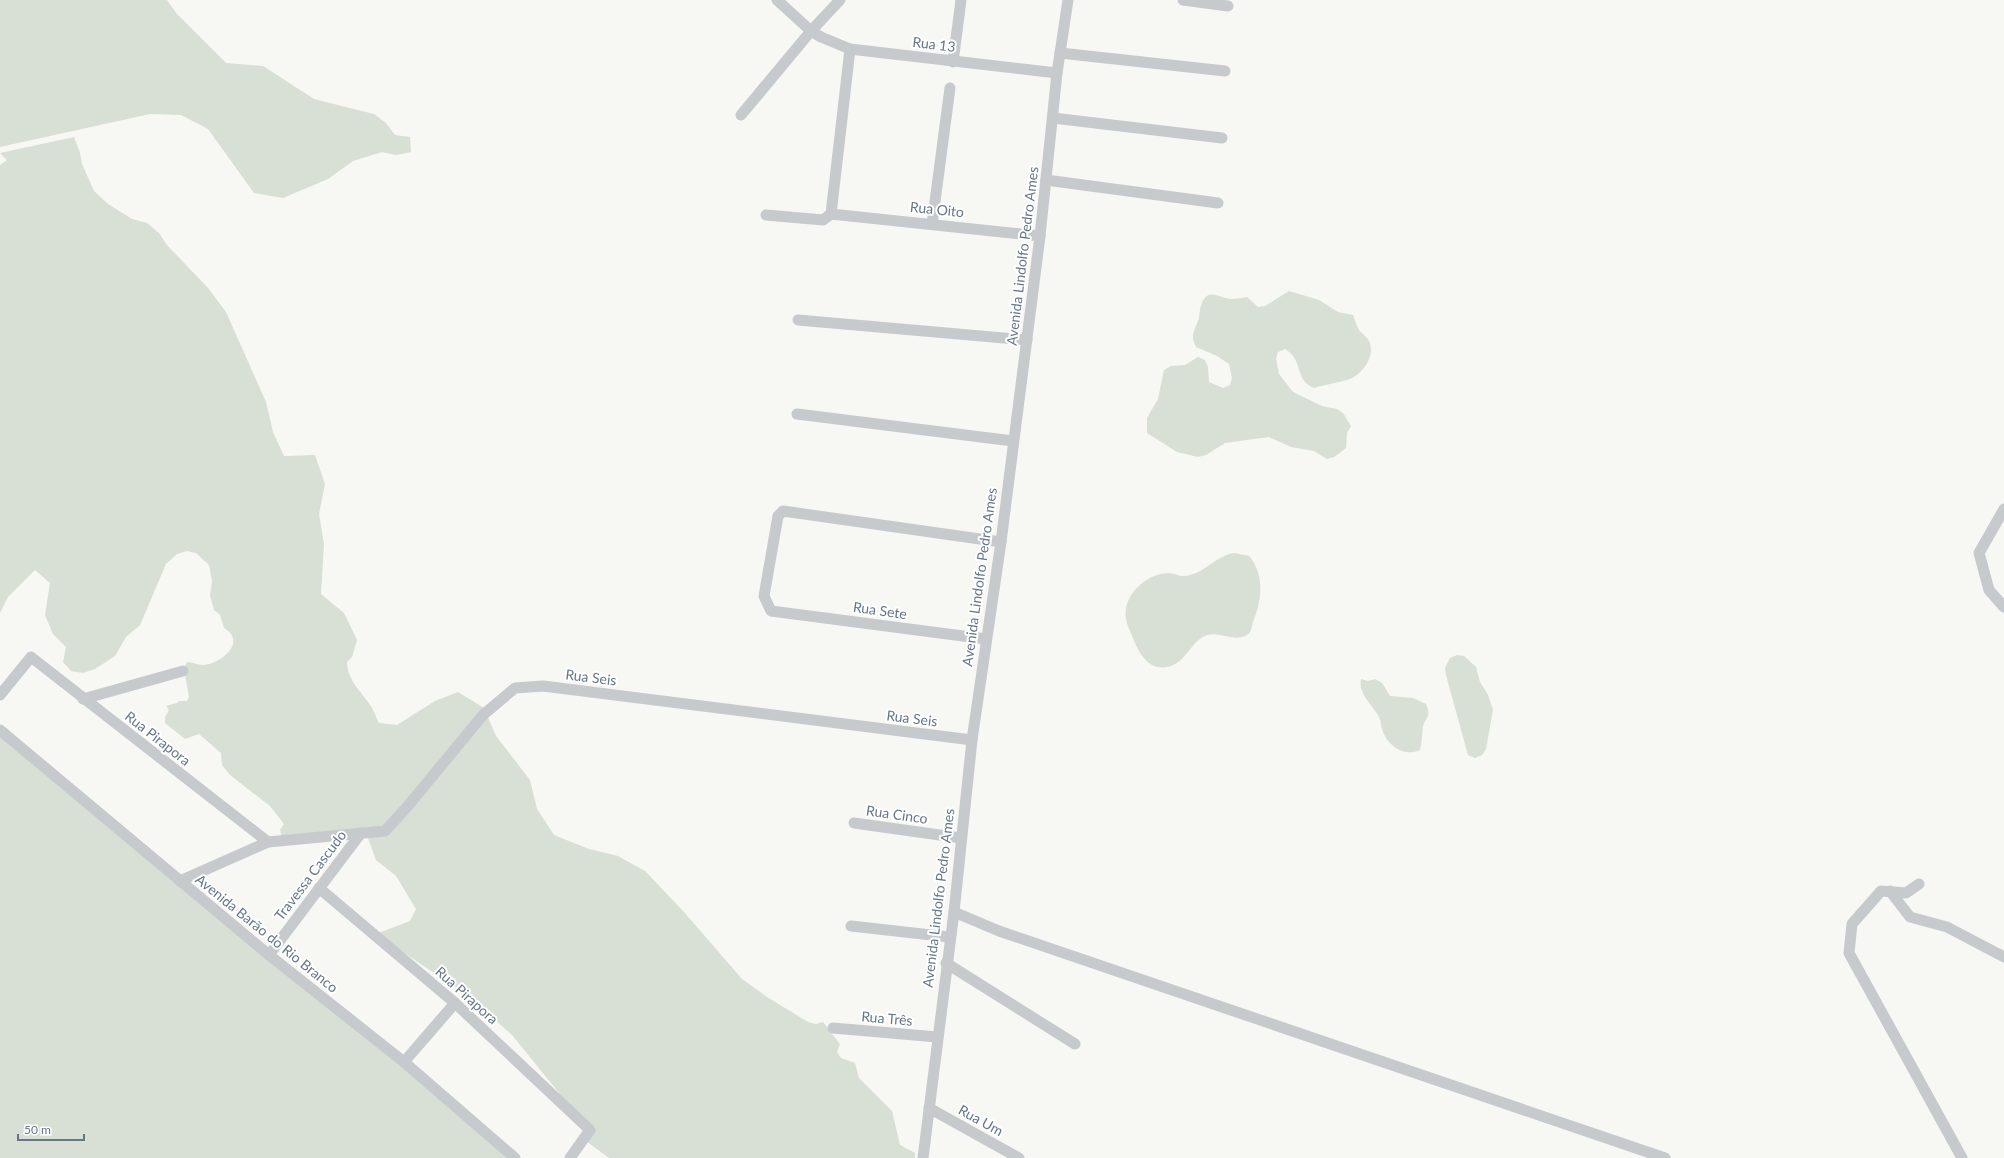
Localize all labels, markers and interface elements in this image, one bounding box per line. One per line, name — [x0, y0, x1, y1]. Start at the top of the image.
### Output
street label: Rua 13 — [912, 33, 956, 55]
street label: Avenida Lindolfo Pedro Ames — [1003, 166, 1041, 346]
street label: Rua Oito — [909, 198, 965, 220]
street label: Avenida Lindolfo Pedro Ames — [958, 487, 1000, 667]
street label: Rua Sete — [852, 598, 908, 622]
street label: Rua Seis — [565, 665, 617, 689]
street label: Rua Seis — [886, 706, 938, 730]
street label: Rua Pirapora — [122, 707, 194, 769]
street label: Rua Cinco — [865, 801, 929, 827]
street label: Avenida Lindolfo Pedro Ames — [919, 808, 957, 988]
street label: Travessa Cascudo — [271, 827, 349, 923]
street label: Avenida Barão do Rio Branco — [192, 870, 342, 996]
street label: Rua Pirapora — [432, 963, 502, 1028]
street label: Rua Três — [861, 1007, 913, 1029]
street label: Rua Um — [956, 1101, 1006, 1139]
scale bar — [18, 1116, 84, 1142]
text: 50 m — [24, 1122, 51, 1137]

